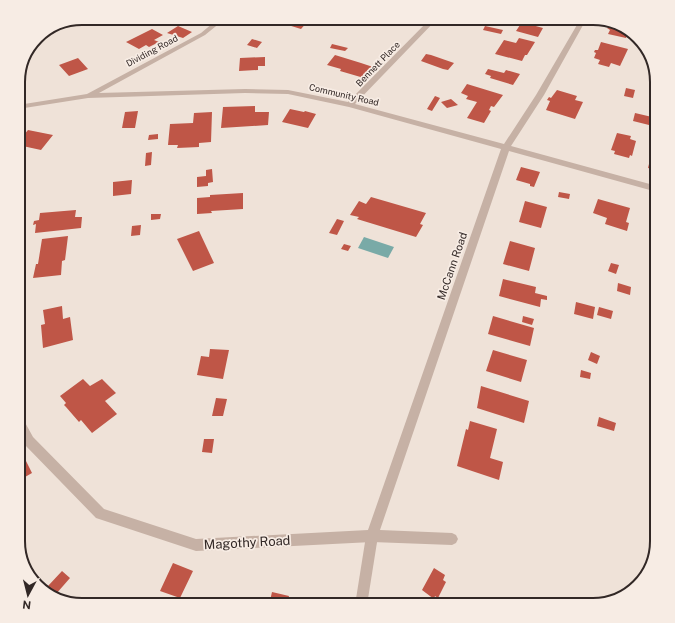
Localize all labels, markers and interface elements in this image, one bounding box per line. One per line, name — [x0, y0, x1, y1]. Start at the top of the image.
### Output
street label: Dividing Road — [124, 32, 180, 69]
street label: Bennett Place — [353, 39, 402, 89]
street label: Community Road — [308, 81, 380, 108]
street label: McCann Road — [435, 231, 469, 301]
street label: Magothy Road — [203, 533, 291, 552]
north arrow — [8, 575, 48, 615]
text: N — [22, 598, 32, 611]

